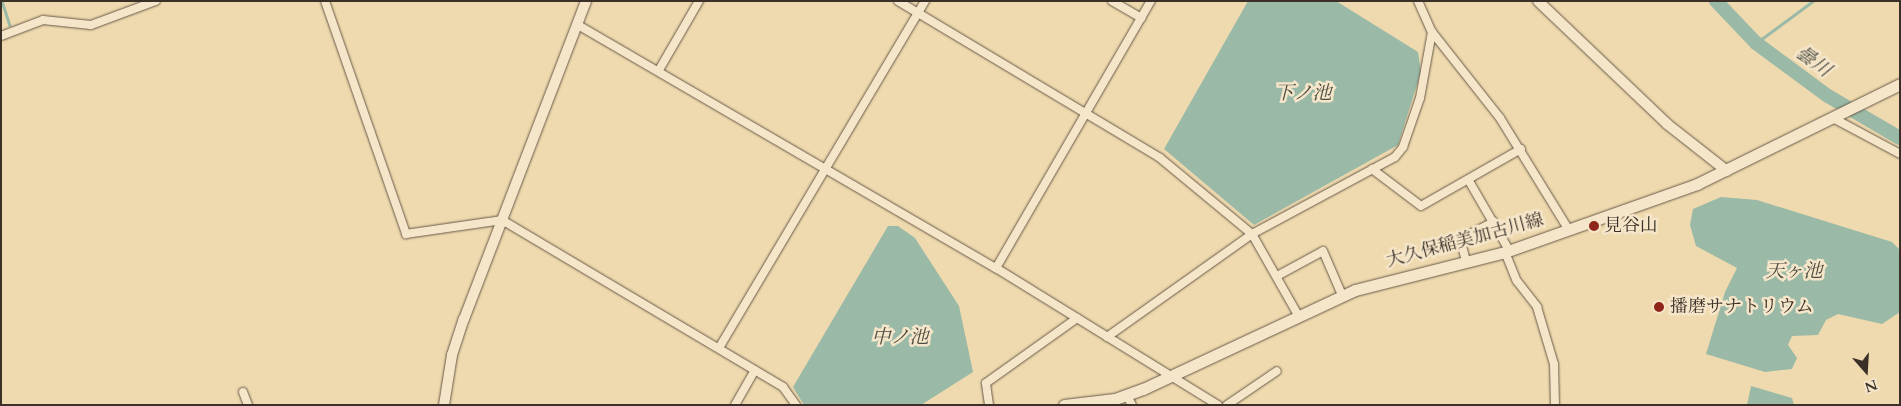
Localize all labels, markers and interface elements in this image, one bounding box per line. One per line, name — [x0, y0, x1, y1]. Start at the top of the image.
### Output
water label: 曇川 — [1791, 42, 1835, 82]
water label: 下ノ池 — [1275, 83, 1331, 105]
street label: 大久保稲美加古川線 — [1384, 210, 1546, 272]
place label: 見谷山 — [1604, 215, 1658, 237]
marker: 見谷山 — [1588, 220, 1600, 232]
water label: 天ヶ池 — [1766, 261, 1822, 283]
place label: 播磨サナトリウム — [1670, 296, 1814, 318]
marker: 播磨サナトリウム — [1652, 300, 1666, 314]
water label: 中ノ池 — [872, 327, 928, 349]
north arrow — [1841, 346, 1891, 396]
text: N — [1862, 375, 1880, 397]

